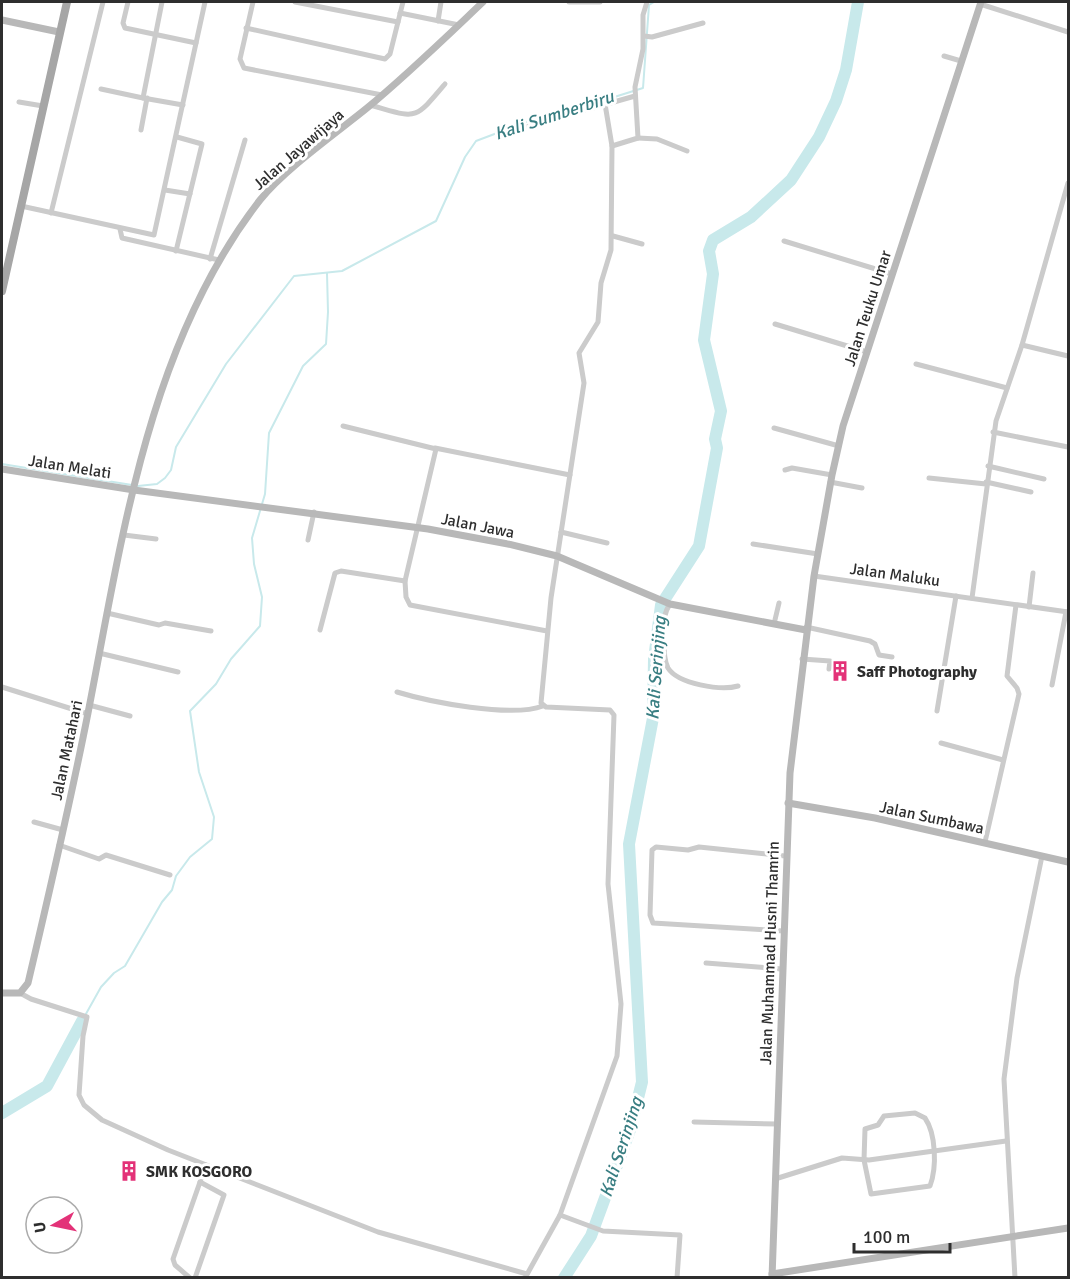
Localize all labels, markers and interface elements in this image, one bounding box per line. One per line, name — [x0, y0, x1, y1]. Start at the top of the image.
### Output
water label: Kali Sumberbiru — [492, 85, 617, 145]
street label: Jalan Jayawijaya — [249, 105, 348, 195]
street label: Jalan Teuku Umar — [840, 248, 896, 369]
street label: Jalan Melati — [27, 451, 113, 483]
street label: Jalan Jawa — [440, 509, 516, 543]
street label: Jalan Maluku — [849, 559, 941, 591]
water label: Kali Serinjing — [641, 614, 671, 721]
building icon: Saff Photography — [828, 659, 852, 683]
place label: Saff Photography — [857, 662, 977, 682]
street label: Jalan Matahari — [47, 698, 87, 802]
street label: Jalan Sumbawa — [878, 797, 986, 839]
street label: Jalan Muhammad Husni Thamrin — [756, 841, 784, 1065]
water label: Kali Serinjing — [595, 1093, 648, 1200]
building icon: SMK KOSGORO — [117, 1159, 141, 1183]
place label: SMK KOSGORO — [146, 1162, 253, 1182]
north arrow — [24, 1195, 84, 1255]
scale bar — [854, 1216, 950, 1254]
text: U — [29, 1220, 51, 1234]
text: 100 m — [863, 1226, 910, 1248]

